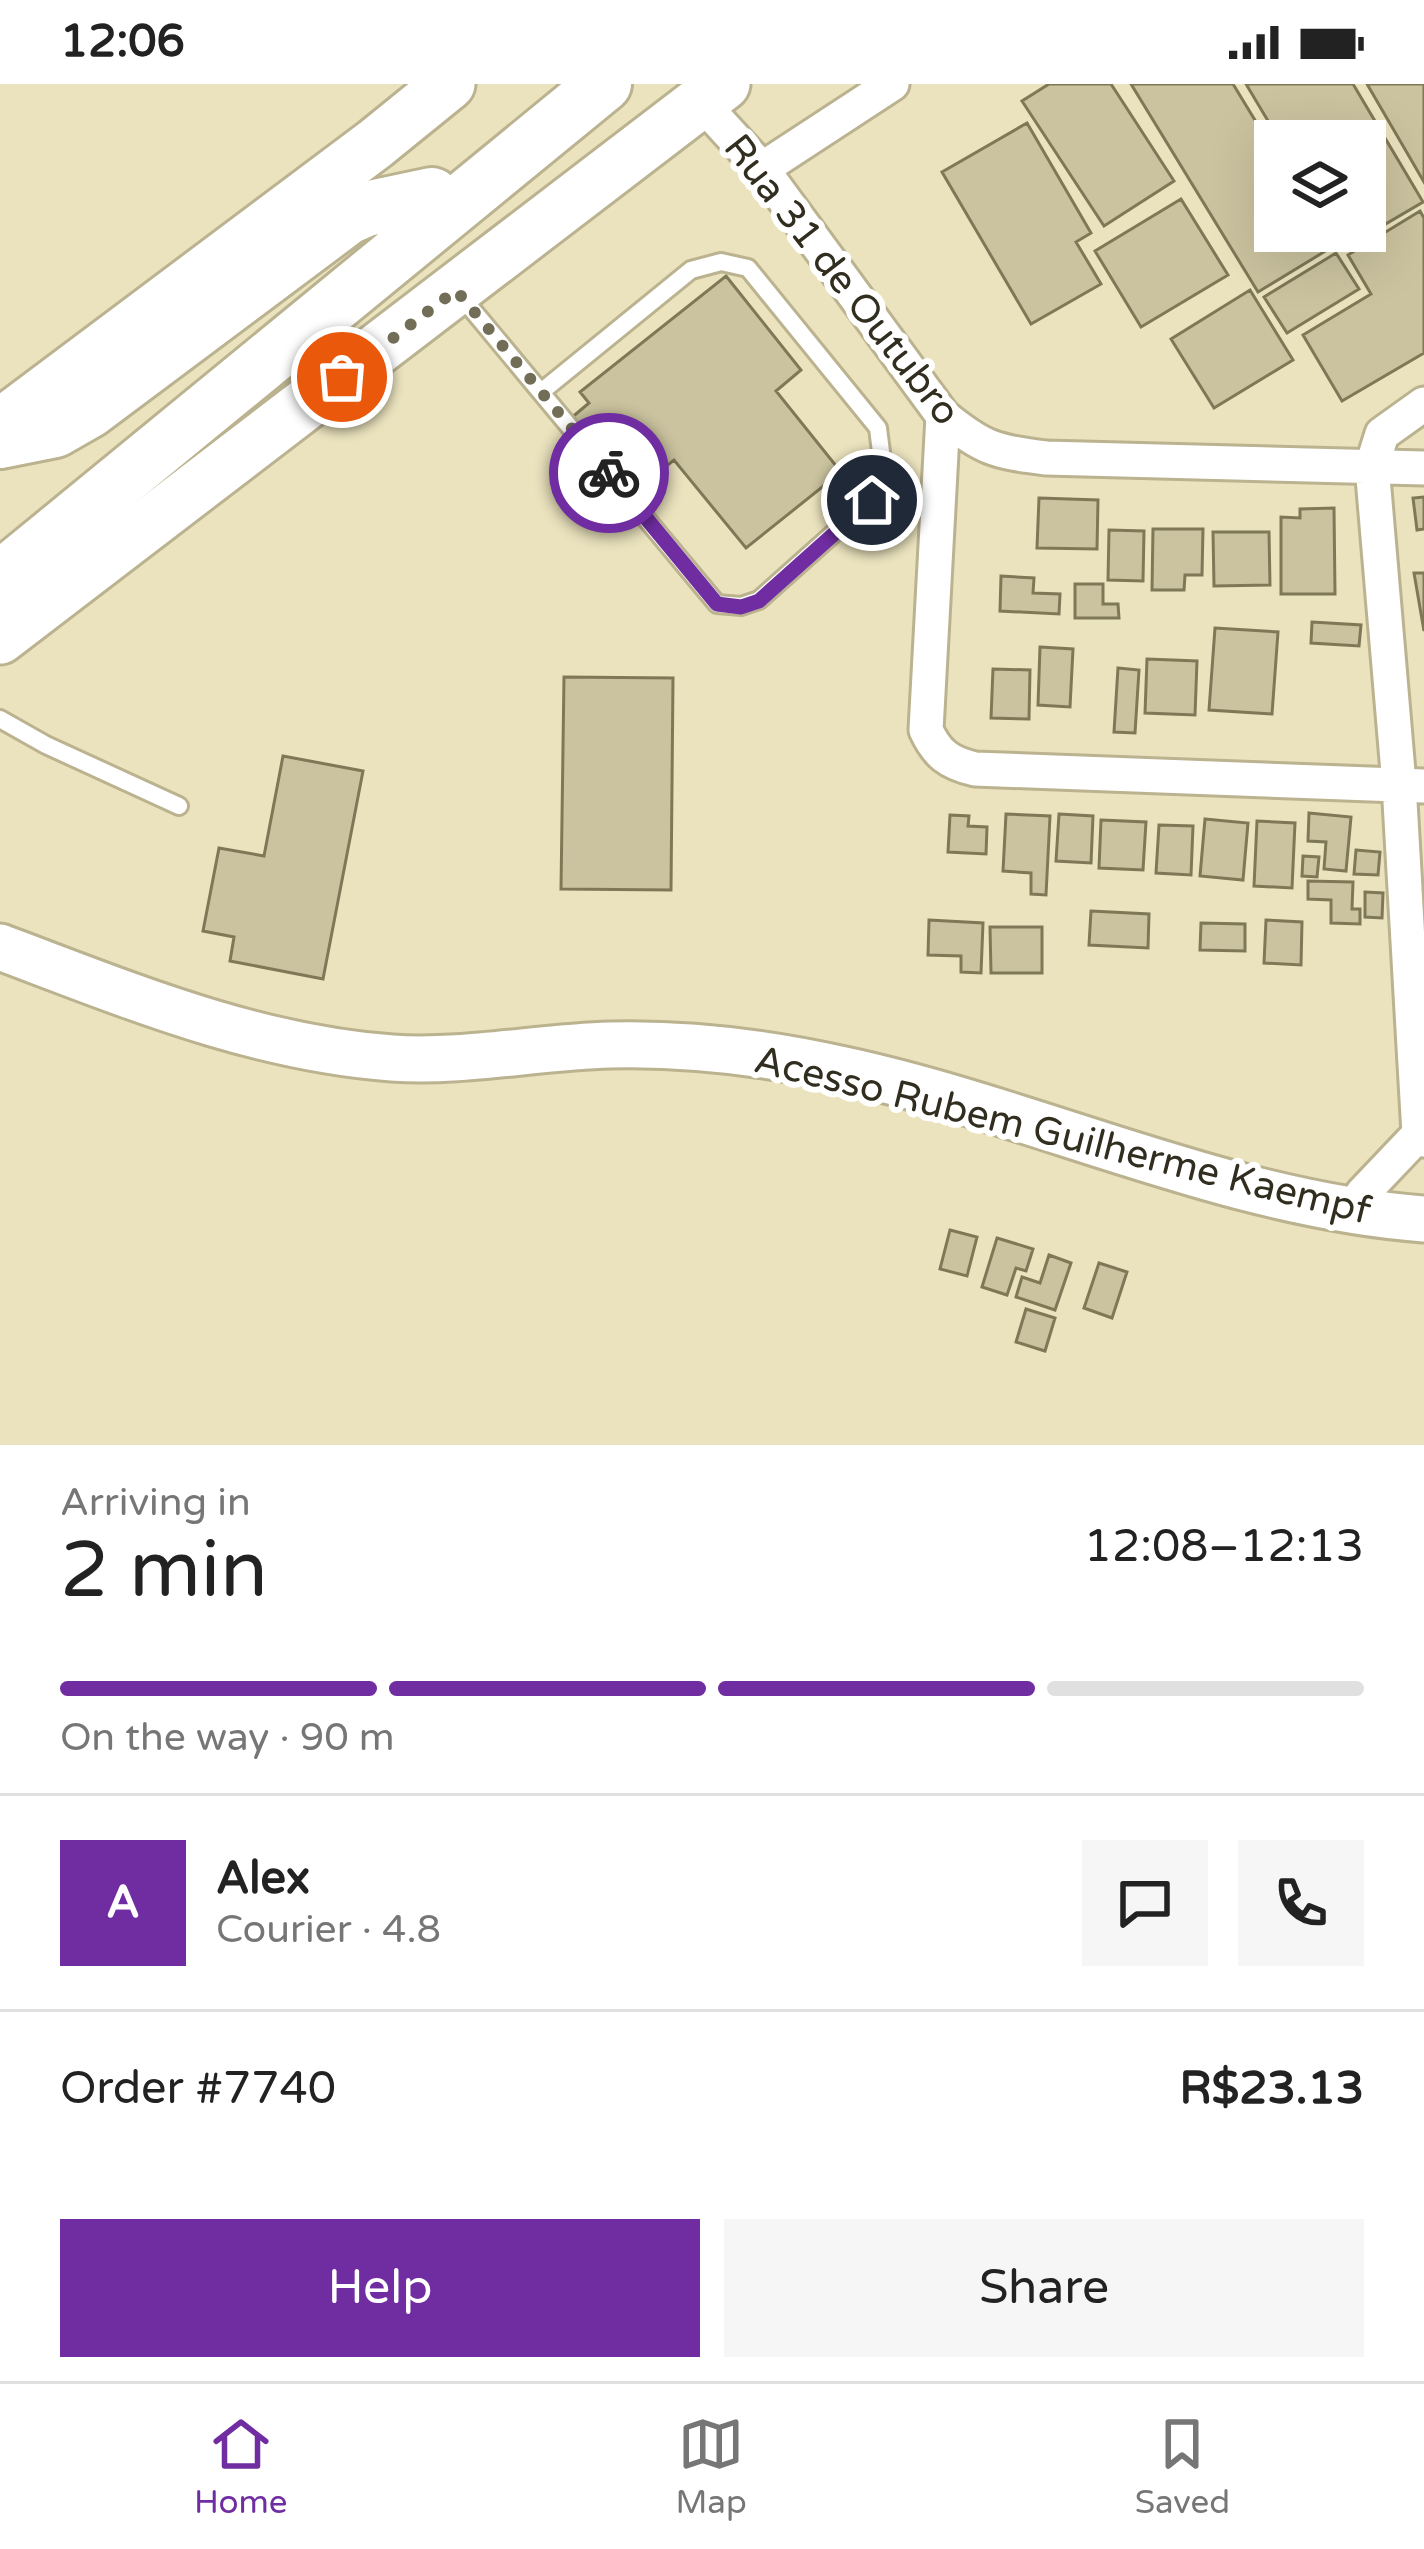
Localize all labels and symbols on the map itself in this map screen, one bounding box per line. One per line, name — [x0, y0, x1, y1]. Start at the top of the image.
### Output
street label: Rua 31 de Outubro — [714, 125, 970, 435]
pin — [291, 326, 393, 428]
courier — [549, 413, 669, 533]
pin — [821, 449, 923, 551]
street label: Acesso Rubem Guilherme Kaempf — [750, 1036, 1376, 1235]

